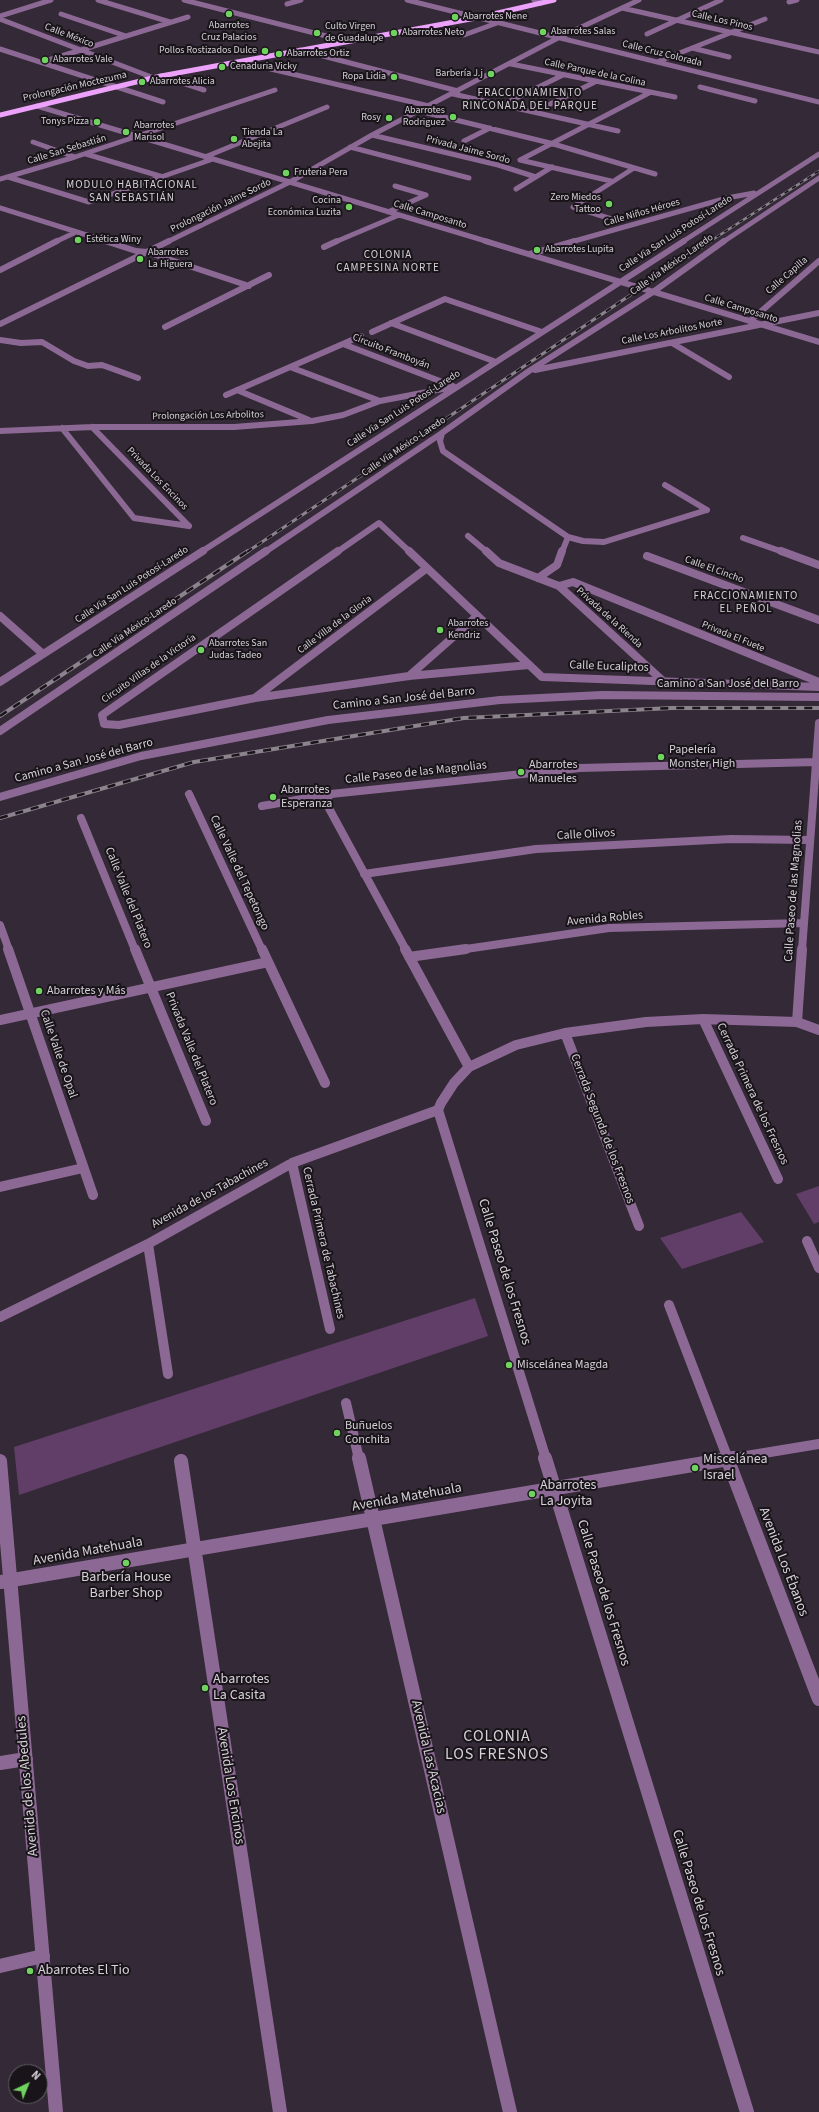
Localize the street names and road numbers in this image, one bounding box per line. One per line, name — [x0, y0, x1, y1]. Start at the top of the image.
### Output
street label: Calle Los Pinos — [690, 8, 754, 34]
street label: Calle México — [43, 21, 95, 51]
street label: Calle Cruz Colorada — [621, 38, 703, 70]
street label: Calle Parque de la Colina — [543, 56, 647, 90]
street label: Prolongación Moctezuma — [22, 69, 128, 105]
street label: Calle San Sebastián — [26, 132, 108, 168]
street label: Privada Jaime Sordo — [425, 133, 511, 167]
street label: Prolongación Jaime Sordo — [169, 176, 273, 236]
street label: Calle Vía San Luis Potosí-Laredo — [617, 193, 735, 275]
street label: Calle Niños Héroes — [603, 196, 681, 230]
street label: Calle Camposanto — [392, 198, 468, 232]
street label: Calle Vía México-Laredo — [628, 232, 716, 298]
street label: Calle Capilla — [764, 255, 810, 297]
street label: Calle Camposanto — [703, 292, 779, 326]
street label: Calle Los Arbolitos Norte — [621, 316, 723, 348]
street label: Circuito Framboyán — [351, 332, 431, 372]
street label: Calle Vía San Luis Potosí-Laredo — [345, 368, 463, 450]
street label: Prolongación Los Arbolitos — [152, 409, 264, 423]
street label: Calle Vía México-Laredo — [360, 414, 448, 480]
street label: Privada Los Encinos — [124, 445, 190, 513]
street label: Calle Vía San Luis Potosí-Laredo — [73, 544, 191, 626]
street label: Calle El Cincho — [683, 554, 745, 586]
street label: Privada de la Rienda — [573, 585, 645, 651]
street label: Calle Villa de la Gloria — [296, 593, 374, 657]
street label: Calle Vía México-Laredo — [91, 595, 179, 661]
street label: Privada El Fuete — [700, 619, 766, 655]
street label: Circuito Villas de la Victoría — [100, 632, 198, 706]
street label: Calle Eucaliptos — [569, 658, 649, 676]
street label: Camino a San José del Barro — [657, 677, 799, 691]
street label: Camino a San José del Barro — [332, 684, 476, 714]
street label: Camino a San José del Barro — [13, 736, 155, 786]
street label: Calle Paseo de las Magnolias — [345, 758, 487, 788]
street label: Calle Valle del Tepetongo — [206, 813, 272, 933]
street label: Calle Paseo de las Magnolias — [782, 820, 806, 962]
street label: Calle Olivos — [556, 826, 616, 844]
street label: Calle Valle del Platero — [101, 845, 155, 951]
street label: Avenida Robles — [566, 908, 644, 930]
street label: Privada Valle del Platero — [162, 990, 220, 1108]
street label: Calle Valle de Opal — [36, 1008, 80, 1100]
street label: Cerrada Primera de los Fresnos — [713, 1021, 791, 1167]
street label: Cerrada Segunda de los Fresnos — [567, 1052, 637, 1206]
street label: Avenida de los Tabachines — [149, 1156, 271, 1232]
street label: Cerrada Primera de Tabachines — [298, 1165, 348, 1321]
street label: Calle Paseo de los Fresnos — [474, 1197, 534, 1347]
street label: Avenida Matehuala — [351, 1480, 463, 1516]
street label: Avenida Los Ébanos — [754, 1505, 812, 1619]
street label: Calle Paseo de los Fresnos — [573, 1518, 633, 1668]
street label: Avenida Matehuala — [32, 1534, 144, 1570]
street label: Avenida Las Acacias — [407, 1699, 449, 1815]
street label: Avenida de los Abedules — [13, 1715, 43, 1857]
street label: Avenida Los Encinos — [212, 1726, 248, 1846]
street label: Calle Paseo de los Fresnos — [668, 1828, 728, 1978]

